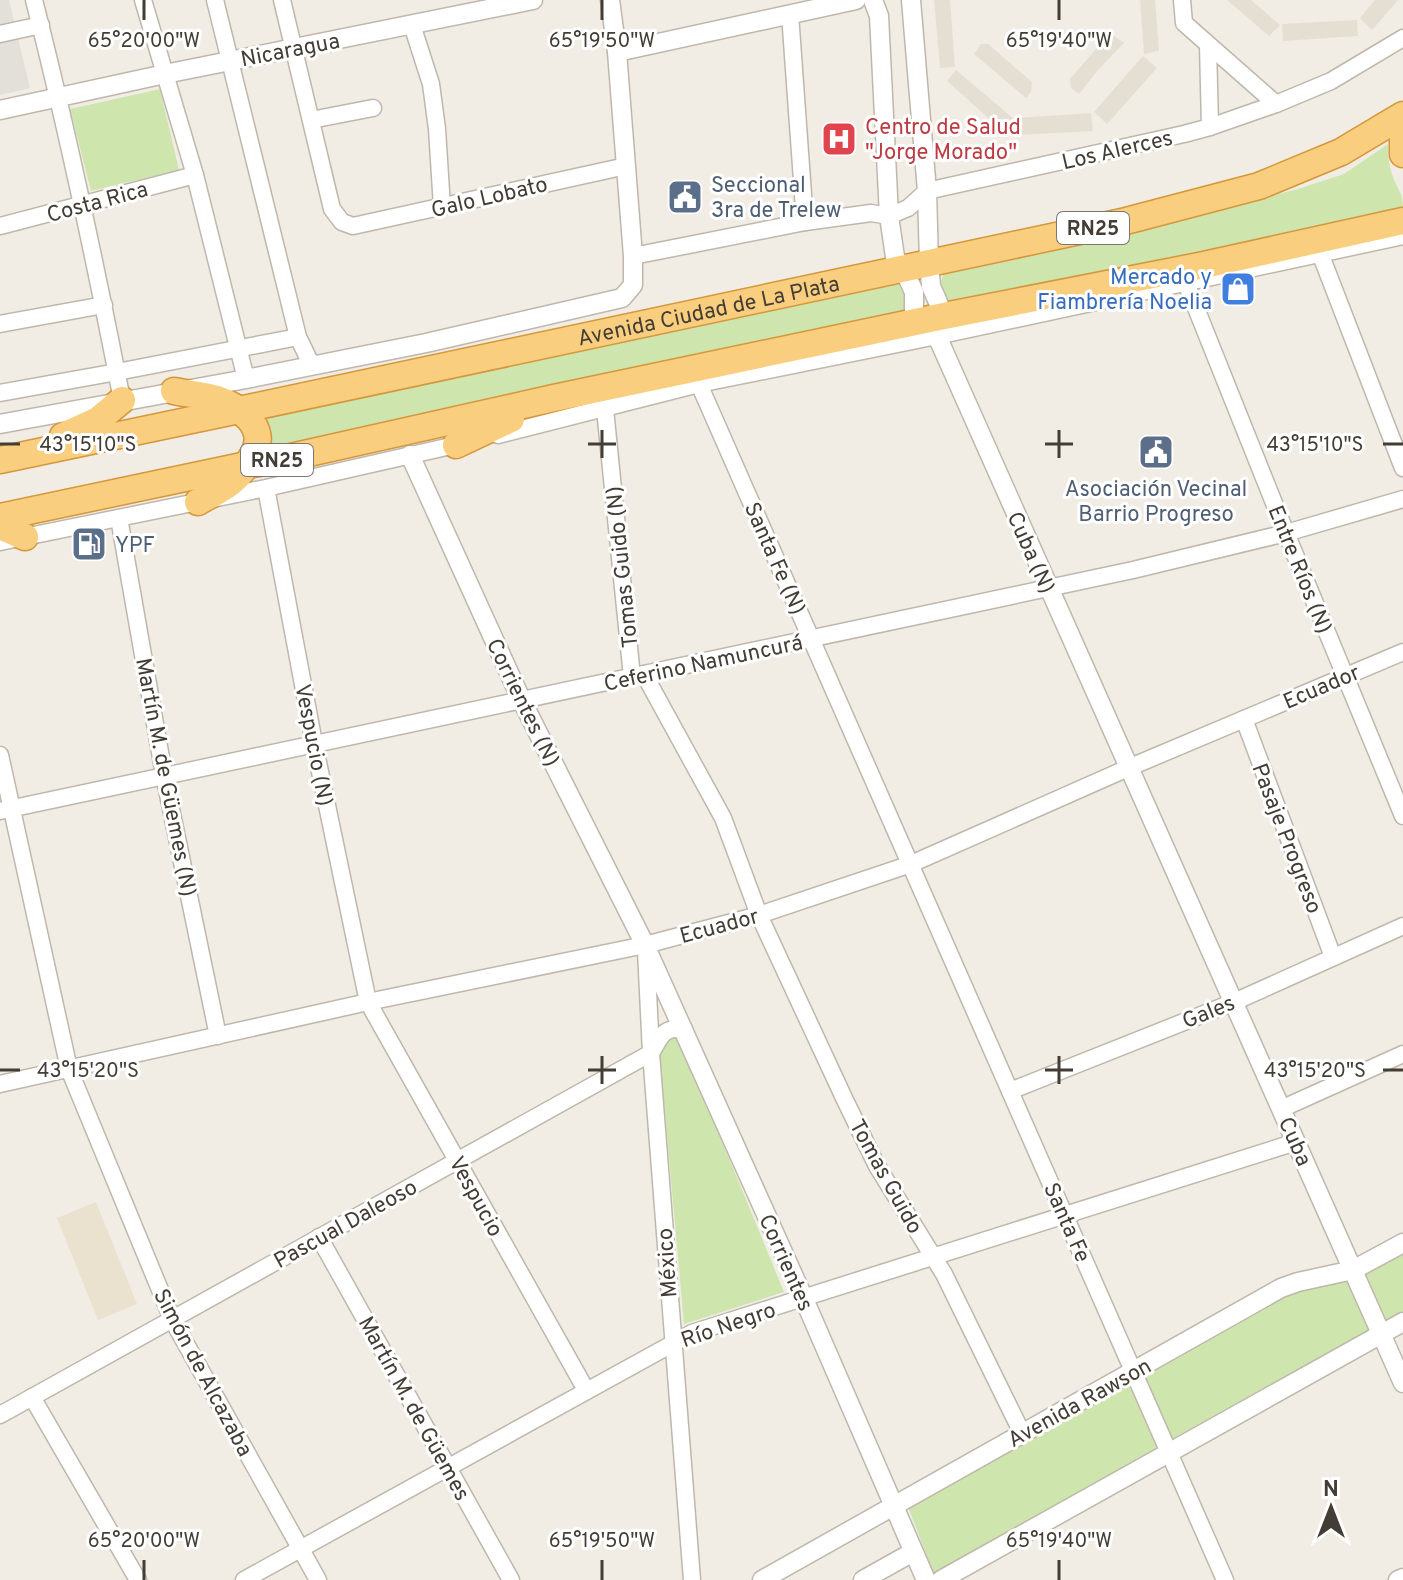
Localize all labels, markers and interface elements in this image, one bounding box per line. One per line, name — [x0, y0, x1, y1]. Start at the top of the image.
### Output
text: 65°20'00"W — [88, 29, 200, 55]
street label: Nicaragua — [239, 29, 342, 74]
text: 65°19'50"W — [549, 29, 655, 55]
text: 65°19'40"W — [1006, 29, 1112, 55]
place label: Centro de Salud "Jorge Morado" — [865, 115, 1021, 167]
hospital icon: Centro de Salud "Jorge Morado" — [820, 120, 858, 158]
street label: Los Alerces — [1060, 126, 1176, 177]
street label: Galo Lobato — [429, 172, 550, 225]
place label: Seccional 3ra de Trelew — [711, 173, 841, 225]
street label: Costa Rica — [44, 177, 151, 230]
public building icon: Seccional 3ra de Trelew — [666, 178, 704, 216]
road number: RN25 — [1057, 212, 1129, 244]
place label: Mercado y Fiambrería Noelia — [1037, 265, 1212, 317]
shop icon: Mercado y Fiambrería Noelia — [1219, 270, 1257, 308]
street label: Avenida Ciudad de La Plata — [575, 272, 842, 354]
text: 43°15'10"S — [39, 433, 137, 459]
public building icon: Asociación Vecinal Barrio Progreso — [1137, 433, 1175, 471]
text: 43°15'10"S — [1266, 433, 1364, 459]
road number: RN25 — [241, 444, 313, 476]
place label: Asociación Vecinal Barrio Progreso — [1065, 477, 1247, 529]
street label: Tomas Guido (N) — [602, 485, 645, 649]
street label: Santa Fe (N) — [737, 499, 810, 619]
street label: Entre Ríos (N) — [1261, 502, 1337, 638]
street label: Cuba (N) — [1000, 508, 1060, 598]
fuel station icon: YPF — [70, 525, 108, 563]
place label: YPF — [115, 533, 155, 560]
street label: Ceferino Namuncurá — [601, 630, 806, 699]
street label: Corrientes (N) — [479, 635, 564, 771]
street label: Martín M. de Güemes (N) — [128, 656, 201, 899]
street label: Ecuador — [1280, 660, 1365, 716]
street label: Vespucio (N) — [288, 682, 338, 809]
street label: Pasaje Progreso — [1245, 760, 1327, 918]
street label: Ecuador — [677, 904, 763, 951]
street label: Gales — [1179, 991, 1239, 1036]
text: 43°15'20"S — [37, 1059, 139, 1085]
text: 43°15'20"S — [1264, 1059, 1366, 1085]
street label: Cuba — [1271, 1113, 1316, 1171]
street label: Tomas Guido — [842, 1115, 927, 1239]
street label: Vespucio — [442, 1152, 508, 1242]
street label: Pascual Daleoso — [270, 1175, 423, 1276]
street label: Santa Fe — [1036, 1179, 1095, 1267]
street label: Corrientes — [751, 1210, 818, 1316]
street label: México — [653, 1227, 684, 1299]
street label: Simón de Alcazaba — [146, 1285, 257, 1462]
street label: Río Negro — [678, 1298, 780, 1355]
street label: Martín M. de Güemes — [351, 1312, 475, 1506]
street label: Avenida Rawson — [1004, 1354, 1157, 1455]
north arrow — [1291, 1468, 1371, 1548]
text: N — [1323, 1477, 1339, 1504]
text: 65°20'00"W — [88, 1529, 200, 1555]
text: 65°19'50"W — [549, 1529, 655, 1555]
text: 65°19'40"W — [1006, 1529, 1112, 1555]

